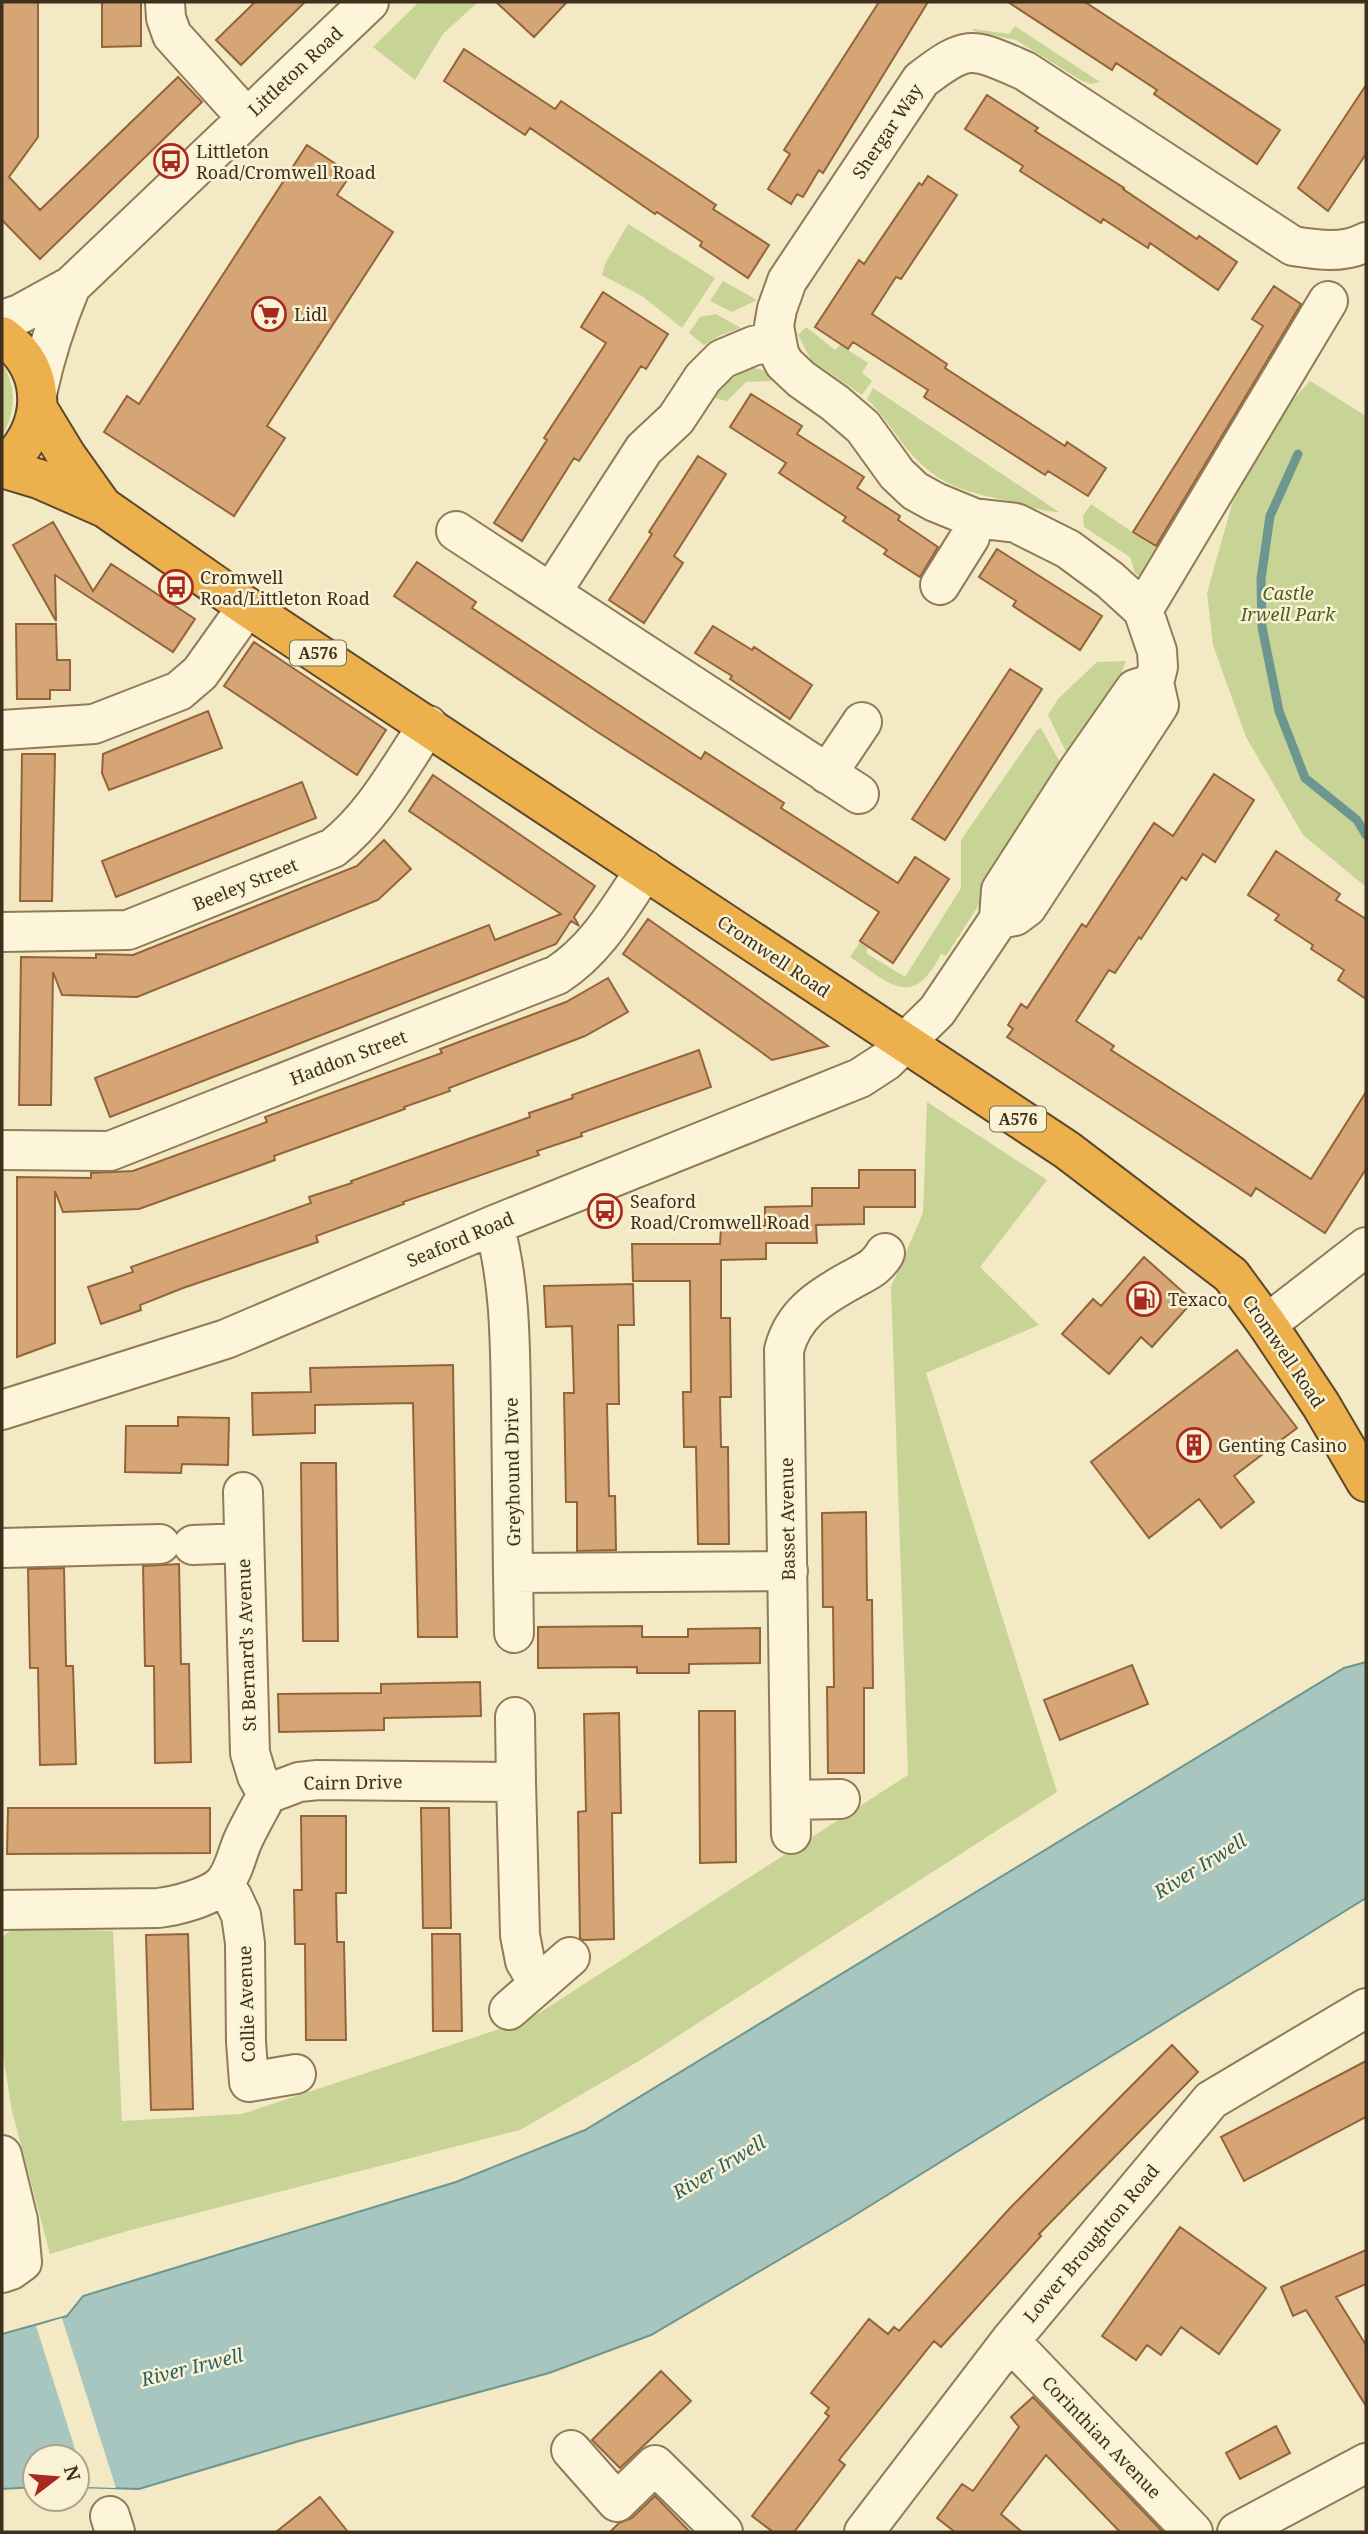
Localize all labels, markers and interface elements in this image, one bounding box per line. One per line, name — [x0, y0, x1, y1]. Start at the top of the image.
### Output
street label: Littleton Road — [242, 21, 348, 121]
street label: Shergar Way — [846, 78, 928, 183]
place label: Littleton Road/Cromwell Road — [196, 139, 376, 184]
bus stop icon: Littleton Road/Cromwell Road — [152, 142, 190, 180]
supermarket icon: Lidl — [250, 295, 288, 333]
place label: Lidl — [294, 302, 328, 326]
place label: Cromwell Road/Littleton Road — [200, 565, 370, 610]
bus stop icon: Cromwell Road/Littleton Road — [157, 568, 195, 606]
park label: Castle Irwell Park — [1240, 581, 1336, 626]
road number: A576 — [290, 640, 346, 666]
street label: Beeley Street — [189, 852, 301, 916]
street label: Cromwell Road — [713, 909, 835, 1003]
street label: Haddon Street — [286, 1024, 410, 1090]
road number: A576 — [990, 1106, 1046, 1132]
place label: Seaford Road/Cromwell Road — [630, 1189, 810, 1234]
bus stop icon: Seaford Road/Cromwell Road — [586, 1192, 624, 1230]
street label: Seaford Road — [403, 1206, 517, 1272]
fuel station icon: Texaco — [1125, 1280, 1163, 1318]
place label: Texaco — [1168, 1287, 1228, 1311]
street label: Cromwell Road — [1237, 1290, 1331, 1412]
street label: Greyhound Drive — [499, 1397, 525, 1547]
building icon: Genting Casino — [1175, 1426, 1213, 1464]
place label: Genting Casino — [1218, 1433, 1347, 1457]
street label: Basset Avenue — [774, 1457, 800, 1581]
street label: St Bernard's Avenue — [231, 1558, 261, 1732]
street label: Cairn Drive — [303, 1769, 403, 1795]
water label: River Irwell — [1148, 1827, 1251, 1905]
street label: Collie Avenue — [232, 1945, 260, 2063]
water label: River Irwell — [667, 2129, 771, 2205]
street label: Lower Broughton Road — [1018, 2159, 1164, 2327]
water label: River Irwell — [137, 2342, 246, 2392]
street label: Corinthian Avenue — [1037, 2371, 1167, 2503]
north arrow — [21, 2443, 91, 2513]
text: N — [58, 2463, 87, 2484]

